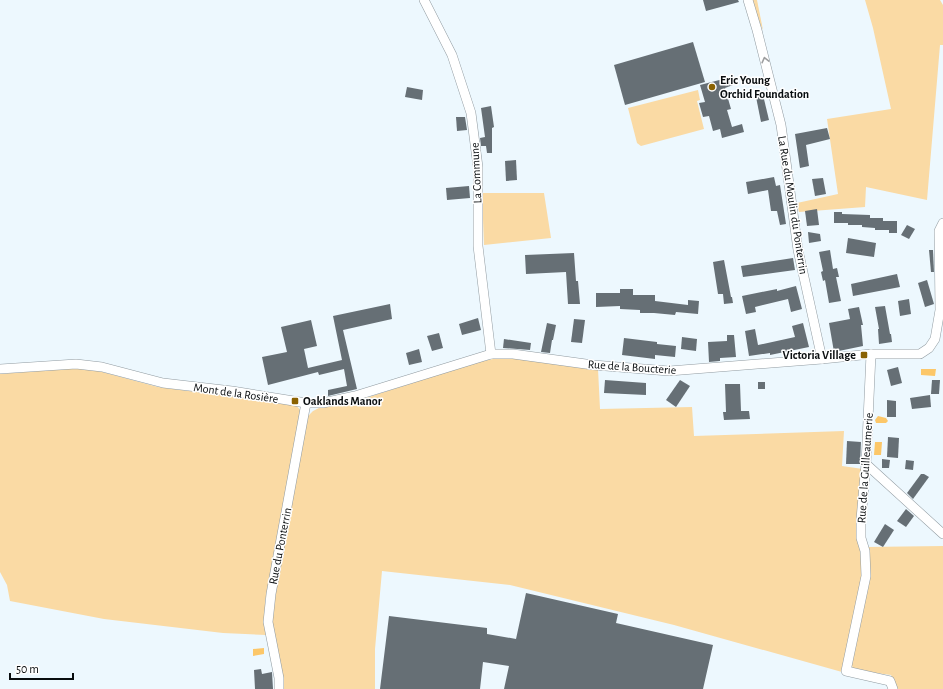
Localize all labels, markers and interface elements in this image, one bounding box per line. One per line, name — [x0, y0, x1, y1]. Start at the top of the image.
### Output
one-way arrow — [761, 56, 770, 63]
place label: Eric Young Orchid Foundation — [720, 74, 809, 100]
marker: Eric Young Orchid Foundation — [707, 82, 717, 92]
street label: La Rue du Moulin du Ponterrin — [776, 135, 810, 275]
street label: La Commune — [468, 142, 484, 204]
place label: Victoria Village — [783, 349, 856, 361]
marker: Victoria Village — [859, 350, 869, 360]
street label: Rue de la Boucterie — [587, 358, 677, 376]
street label: Mont de la Rosière — [193, 381, 279, 405]
place label: Oaklands Manor — [303, 395, 383, 407]
marker: Oaklands Manor — [290, 396, 300, 406]
street label: Rue de la Guilleaumerie — [855, 412, 875, 524]
street label: Rue du Ponterrin — [267, 507, 293, 585]
scale bar — [10, 655, 73, 681]
text: 50 m — [16, 663, 39, 675]

